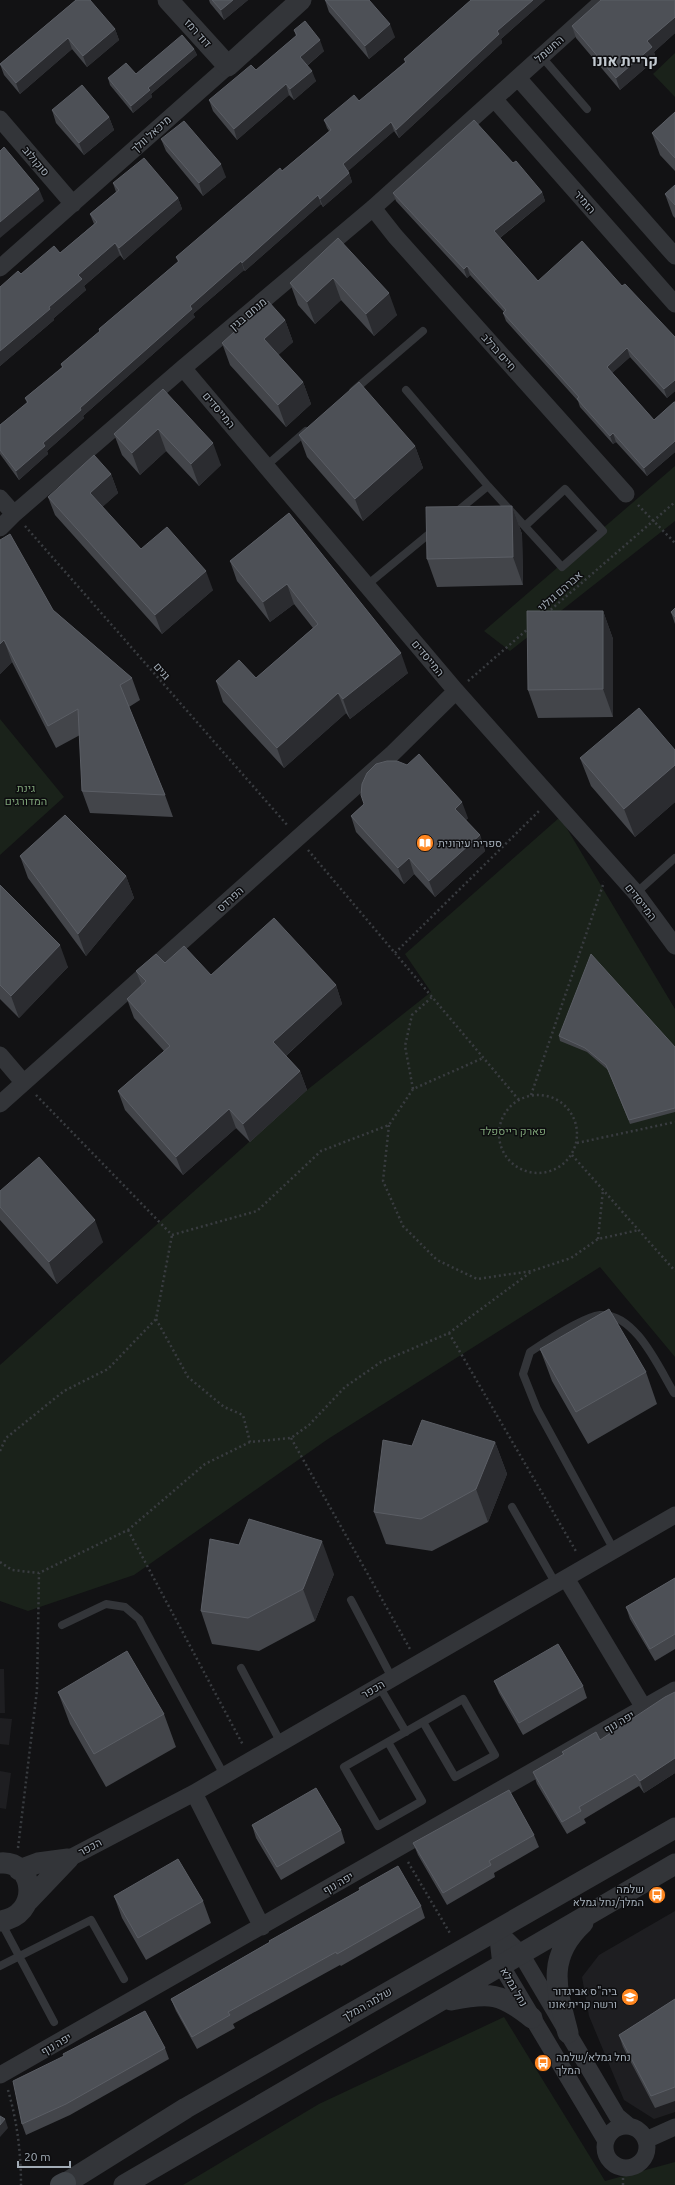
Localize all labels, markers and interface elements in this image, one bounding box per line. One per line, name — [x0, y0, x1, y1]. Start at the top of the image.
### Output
street label: דוד רמז — [182, 17, 214, 50]
street label: החשמל — [532, 33, 566, 65]
district label: קריית אונו — [592, 52, 658, 69]
street label: מיכאל וולך — [129, 113, 173, 155]
street label: סוקולוב — [20, 144, 52, 178]
street label: הזמיר — [572, 188, 598, 216]
street label: מנחם בגין — [227, 295, 269, 333]
street label: חיים ברלב — [479, 331, 519, 373]
street label: המייסדים — [201, 390, 237, 430]
street label: אברהם גולני — [535, 569, 585, 613]
street label: המייסדים — [410, 638, 446, 678]
street label: גנים — [151, 660, 173, 682]
park label: גינת המדורגים — [5, 782, 47, 807]
library icon: ספריה עירונית — [415, 833, 435, 853]
place label: ספריה עירונית — [438, 837, 502, 849]
street label: המייסדים — [623, 881, 659, 923]
street label: הפרדס — [214, 884, 246, 914]
park label: פארק רייספלד — [480, 1125, 546, 1137]
street label: הכפר — [359, 1678, 387, 1700]
street label: יפה נוף — [602, 1709, 636, 1735]
street label: הכפר — [76, 1836, 104, 1858]
street label: יפה נוף — [321, 1870, 355, 1896]
place label: שלמה המלך/נחל גמלא — [573, 1883, 644, 1908]
bus stop icon: שלמה המלך/נחל גמלא — [647, 1885, 667, 1905]
street label: נחל גמלא — [498, 1965, 530, 2009]
street label: שלמה המלך — [340, 1985, 394, 2023]
place label: ביה"ס אביגדור ורשה קרית אונו — [548, 1985, 617, 2010]
school or university icon: ביה"ס אביגדור ורשה קרית אונו — [620, 1987, 640, 2007]
street label: יפה נוף — [39, 2031, 73, 2057]
place label: נחל גמלא/שלמה המלך — [556, 2051, 631, 2076]
bus stop icon: נחל גמלא/שלמה המלך — [533, 2053, 553, 2073]
scale bar — [18, 2143, 70, 2169]
text: 20 m — [24, 2150, 51, 2163]

